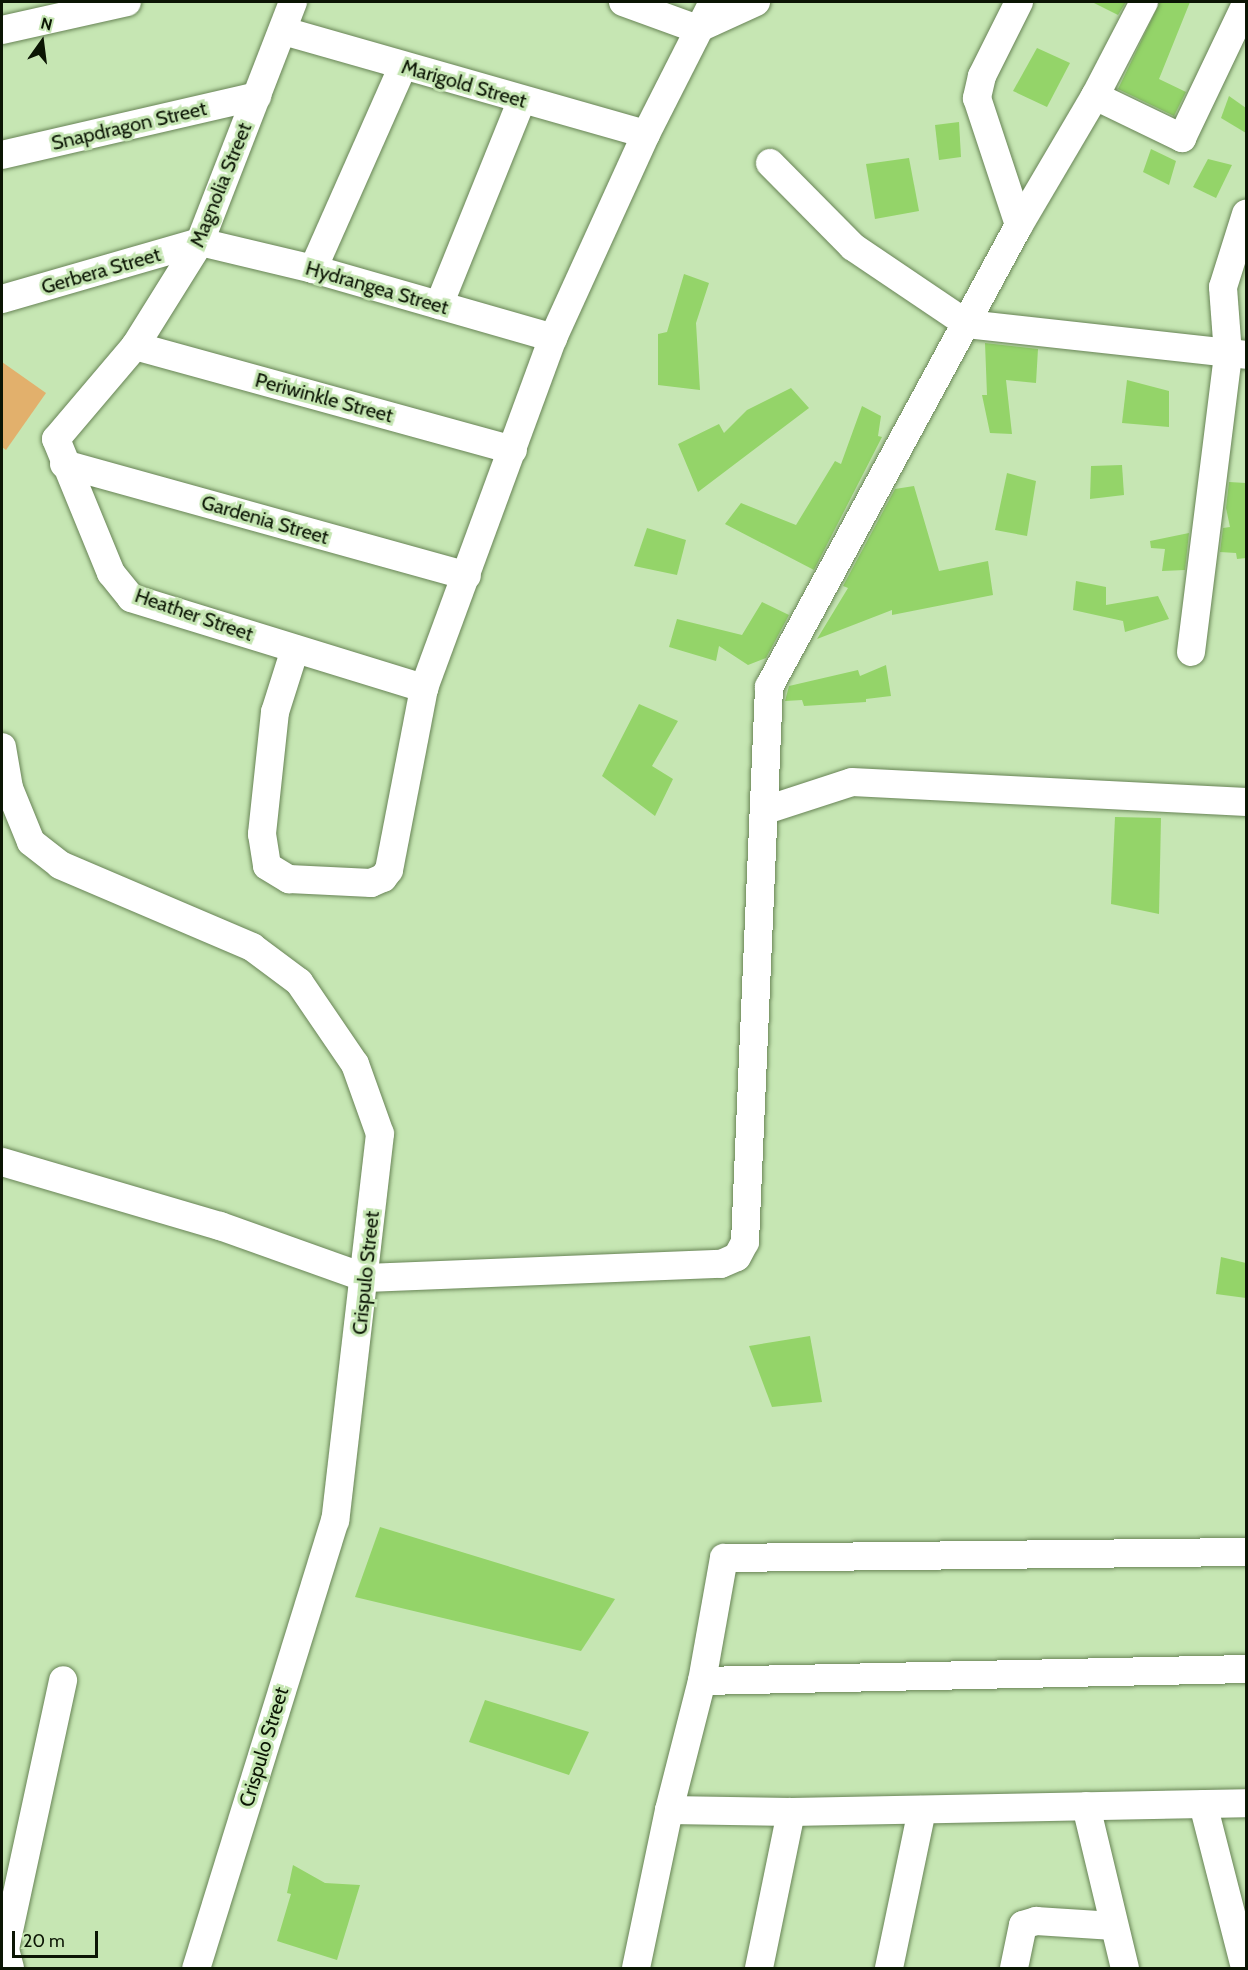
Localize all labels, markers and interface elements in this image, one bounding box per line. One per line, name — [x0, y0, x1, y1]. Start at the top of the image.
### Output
north arrow — [12, 12, 72, 72]
text: N — [39, 13, 54, 35]
street label: Marigold Street — [399, 55, 529, 113]
street label: Snapdragon Street — [49, 96, 209, 156]
street label: Magnolia Street — [185, 119, 257, 251]
street label: Gerbera Street — [39, 243, 163, 299]
street label: Hydrangea Street — [303, 256, 451, 320]
street label: Periwinkle Street — [252, 368, 396, 428]
street label: Gardenia Street — [199, 490, 331, 550]
street label: Heather Street — [132, 584, 256, 646]
street label: Crispulo Street — [348, 1210, 384, 1336]
street label: Crispulo Street — [234, 1684, 294, 1810]
scale bar — [15, 1919, 100, 1957]
text: 20 m — [23, 1930, 65, 1952]

